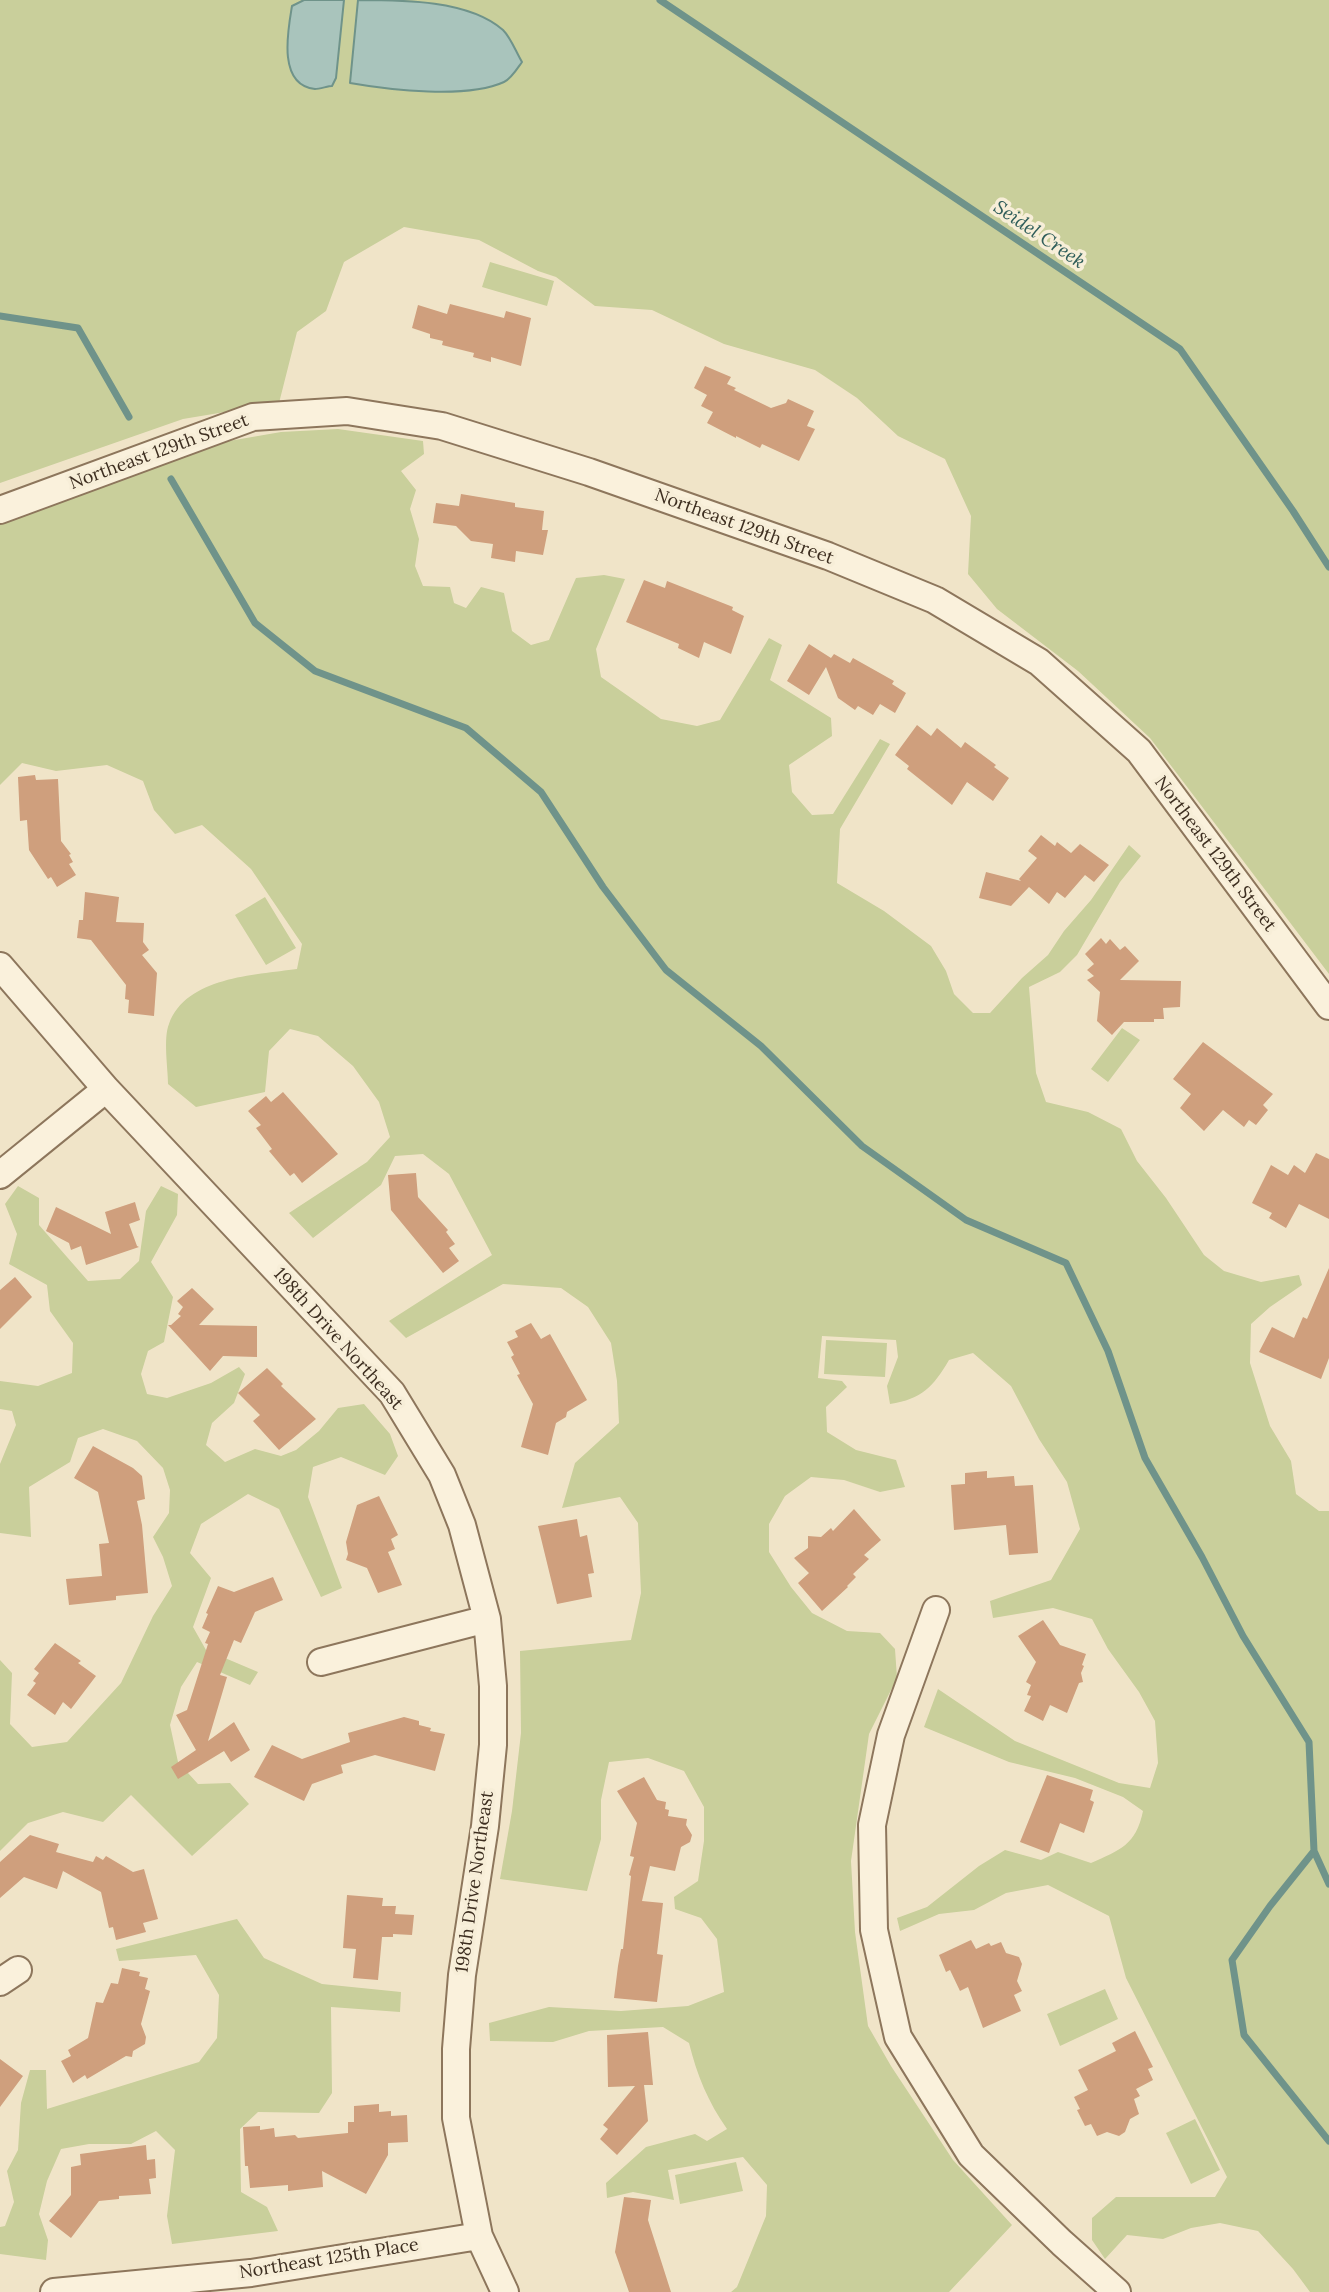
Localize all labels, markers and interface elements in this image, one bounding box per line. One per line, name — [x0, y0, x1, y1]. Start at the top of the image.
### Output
water label: Seidel Creek — [989, 196, 1089, 274]
street label: Northeast 129th Street — [67, 410, 251, 494]
street label: Northeast 129th Street — [652, 485, 836, 569]
street label: Northeast 129th Street — [1150, 772, 1280, 936]
street label: 198th Drive Northeast — [269, 1264, 407, 1414]
street label: 198th Drive Northeast — [452, 1790, 498, 1974]
street label: Northeast 125th Place — [238, 2234, 420, 2284]

